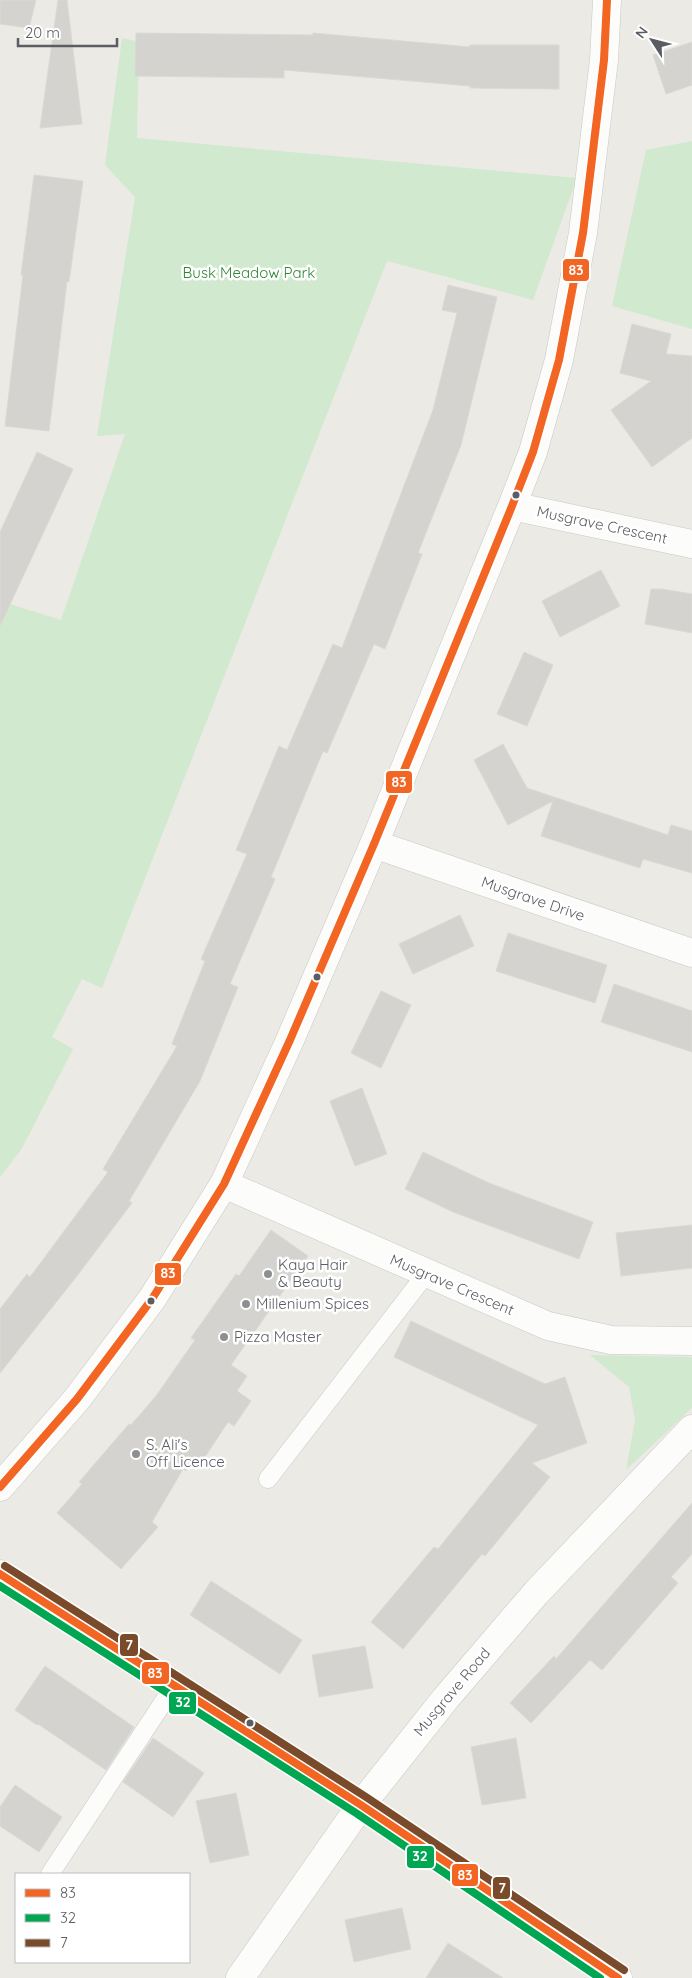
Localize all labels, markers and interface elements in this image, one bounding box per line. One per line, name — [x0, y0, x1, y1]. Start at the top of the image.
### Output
scale bar — [18, 15, 116, 47]
north arrow — [627, 15, 677, 65]
text: 20 m — [25, 23, 60, 42]
text: N — [631, 23, 652, 42]
line badge: 83 — [562, 258, 590, 282]
text: 83 — [568, 261, 584, 279]
park label: Busk Meadow Park — [183, 263, 315, 282]
unlabelled marker — [511, 490, 521, 500]
street label: Musgrave Crescent — [535, 501, 669, 548]
line badge: 83 — [385, 770, 413, 794]
text: 83 — [391, 773, 407, 791]
street label: Musgrave Drive — [479, 872, 587, 925]
unlabelled marker — [312, 972, 322, 982]
street label: Musgrave Crescent — [387, 1250, 517, 1319]
place label: Kaya Hair & Beauty — [278, 1255, 348, 1291]
line badge: 83 — [154, 1262, 182, 1286]
text: 83 — [160, 1264, 176, 1282]
marker: Kaya Hair & Beauty — [262, 1268, 274, 1280]
place label: Millenium Spices — [256, 1294, 369, 1313]
unlabelled marker — [146, 1296, 156, 1306]
marker: Millenium Spices — [240, 1298, 252, 1310]
place label: Pizza Master — [234, 1327, 322, 1346]
marker: Pizza Master — [218, 1331, 230, 1343]
place label: S. Ali's Off Licence — [146, 1435, 225, 1471]
marker: S. Ali's Off Licence — [130, 1448, 142, 1460]
line badge: 7 — [119, 1633, 139, 1657]
text: 7 — [125, 1636, 133, 1654]
street label: Musgrave Road — [409, 1644, 494, 1740]
line badge: 83 — [141, 1661, 170, 1685]
text: 83 — [147, 1664, 163, 1682]
line badge: 32 — [168, 1691, 197, 1715]
text: 32 — [175, 1693, 191, 1711]
unlabelled marker — [245, 1718, 255, 1728]
line badge: 32 — [406, 1845, 435, 1869]
text: 32 — [412, 1847, 428, 1865]
line badge: 83 — [451, 1863, 479, 1887]
text: 83 — [457, 1866, 473, 1884]
legend — [15, 1873, 190, 1963]
line badge: 7 — [492, 1876, 511, 1900]
text: 7 — [498, 1879, 506, 1897]
text: 83 — [60, 1883, 76, 1902]
text: 32 — [60, 1908, 76, 1927]
text: 7 — [60, 1933, 68, 1952]

